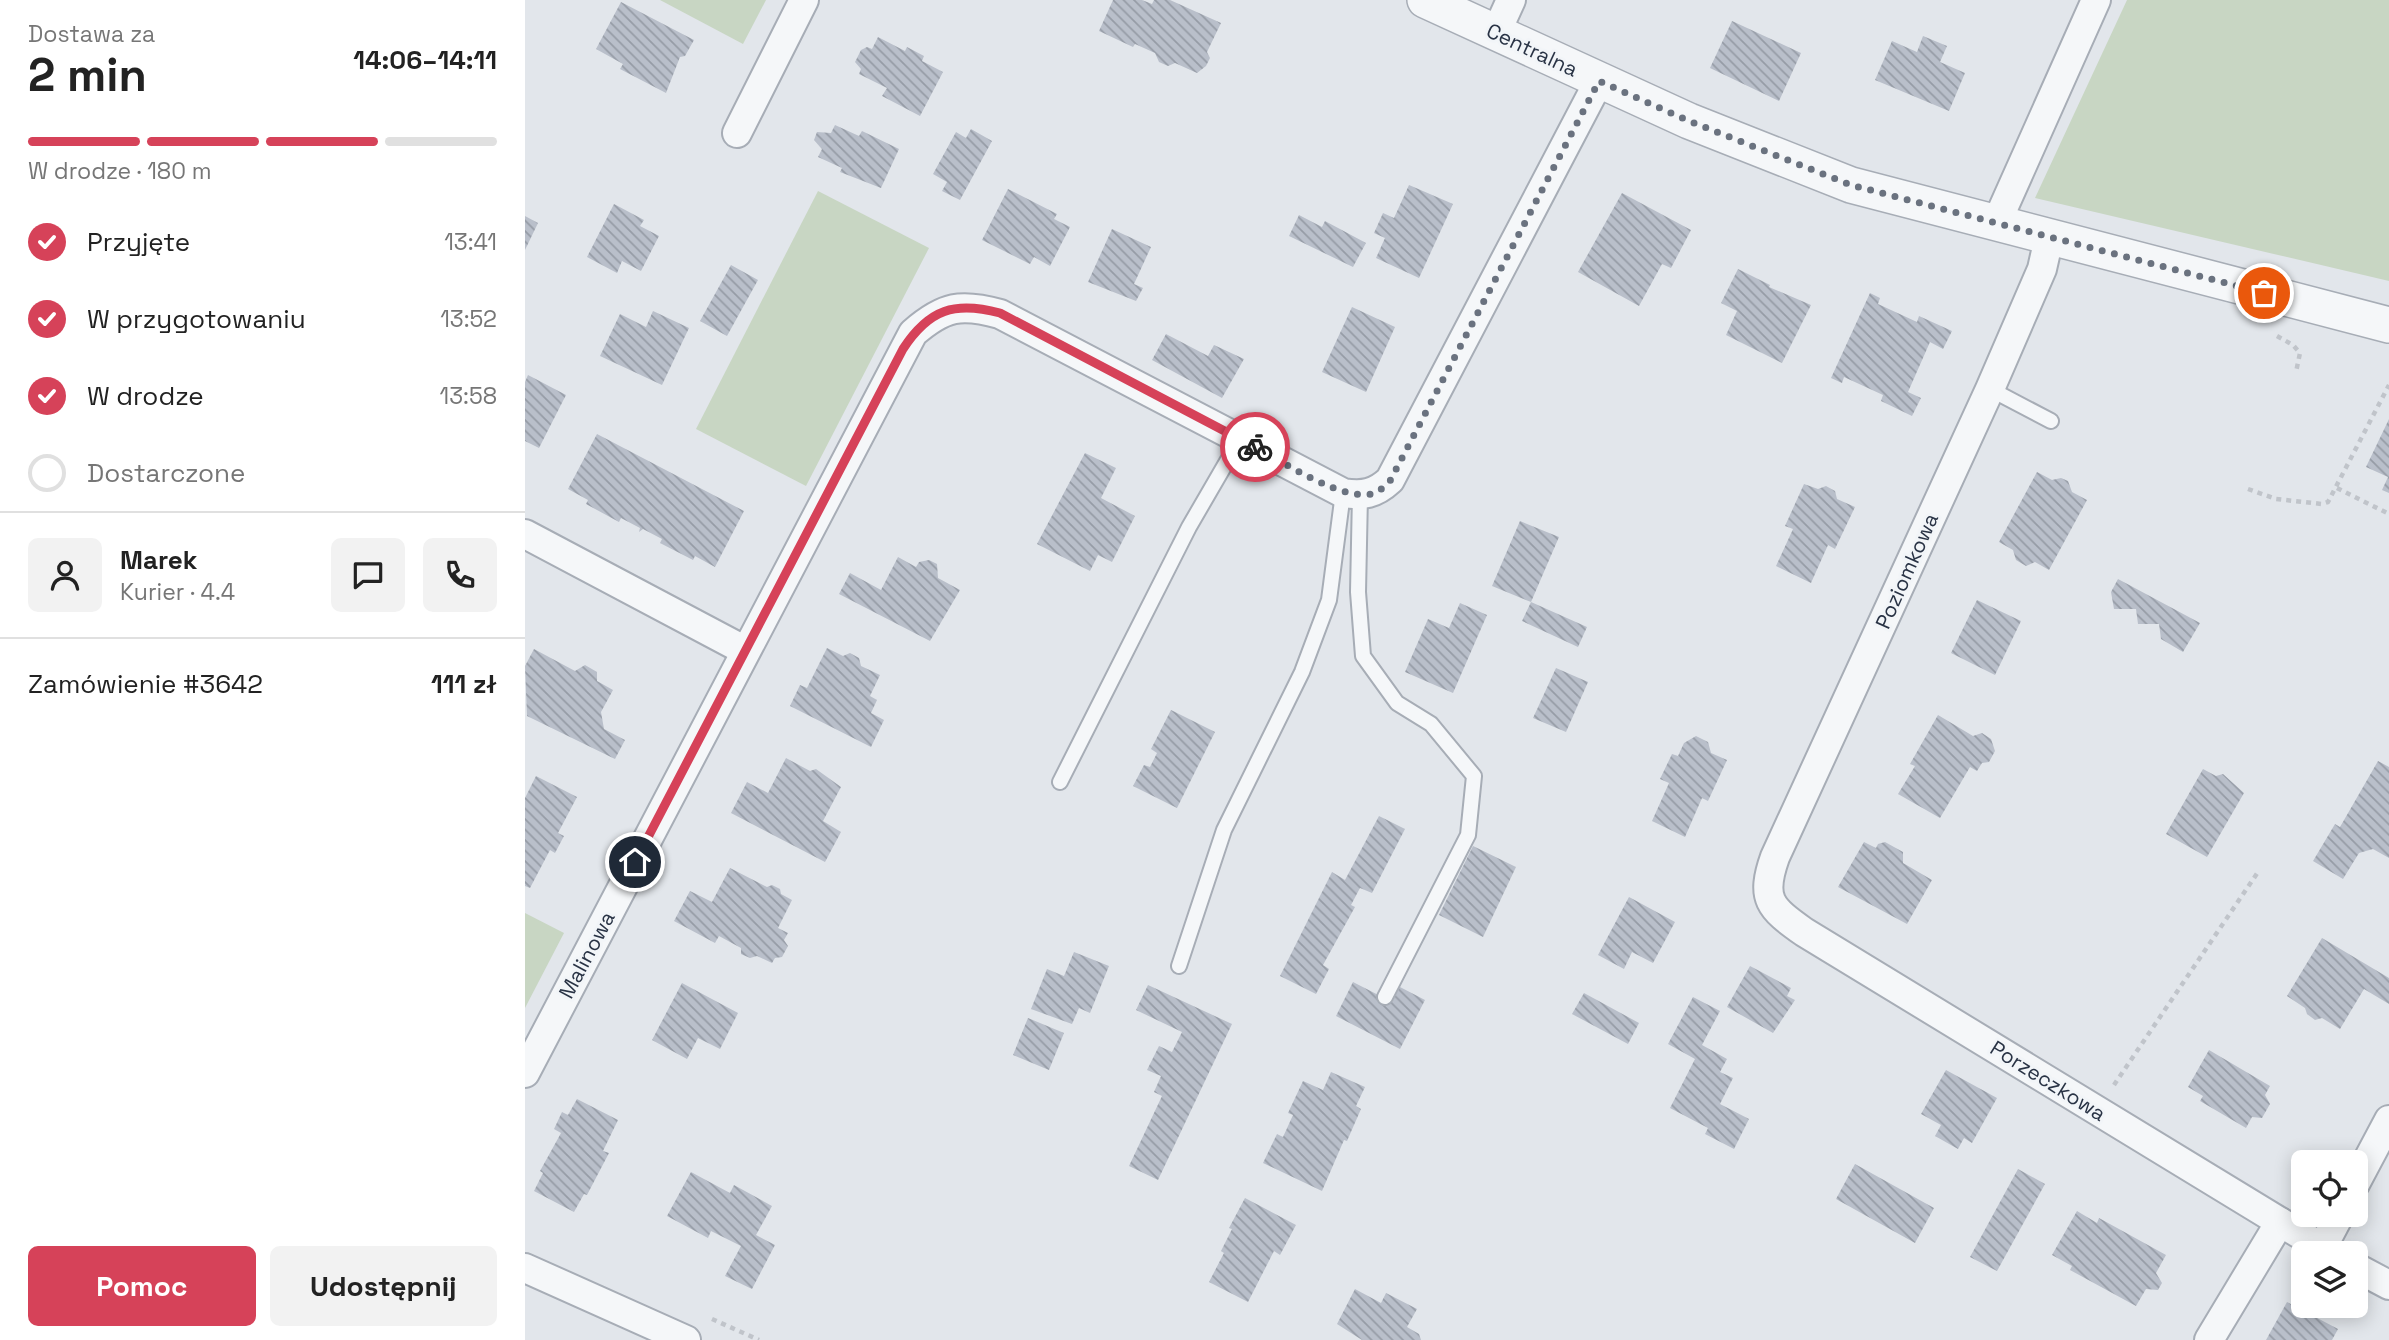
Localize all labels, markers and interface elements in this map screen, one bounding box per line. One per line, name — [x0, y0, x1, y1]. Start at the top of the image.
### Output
street label: Centralna — [1482, 17, 1582, 82]
text: Dostawa za — [28, 19, 155, 49]
text: 14:06–14:11 — [353, 43, 497, 77]
text: 2 min — [28, 46, 147, 104]
text: W drodze · 180 m — [28, 156, 212, 186]
icon: check — [28, 223, 66, 261]
text: Przyjęte — [87, 225, 190, 259]
text: 13:41 — [444, 227, 497, 257]
pin — [2234, 263, 2294, 323]
icon: bag — [2245, 274, 2283, 312]
icon: check — [28, 300, 66, 338]
text: W przygotowaniu — [87, 302, 306, 336]
text: 13:52 — [440, 304, 497, 334]
icon: check — [28, 377, 66, 415]
text: W drodze — [87, 379, 204, 413]
text: 13:58 — [440, 381, 497, 411]
courier — [1220, 412, 1290, 482]
icon: bike — [1236, 428, 1274, 466]
text: Dostarczone — [87, 456, 245, 490]
street label: Poziomkowa — [1869, 509, 1944, 633]
button: person — [28, 538, 102, 612]
button: chat — [331, 538, 405, 612]
button: phone — [423, 538, 497, 612]
text: Marek — [120, 543, 197, 577]
text: Kurier · 4.4 — [120, 577, 235, 607]
text: Zamówienie #3642 — [28, 667, 263, 701]
text: 111 zł — [431, 667, 497, 701]
pin — [605, 832, 665, 892]
icon: home — [616, 843, 654, 881]
street label: Malinowa — [552, 907, 621, 1003]
street label: Porzeczkowa — [1985, 1034, 2111, 1127]
map controls — [2291, 1150, 2368, 1318]
button: locate — [2291, 1150, 2368, 1227]
button: layers — [2291, 1241, 2368, 1318]
button: Pomoc — [28, 1246, 256, 1326]
button: Udostępnij — [270, 1246, 497, 1326]

